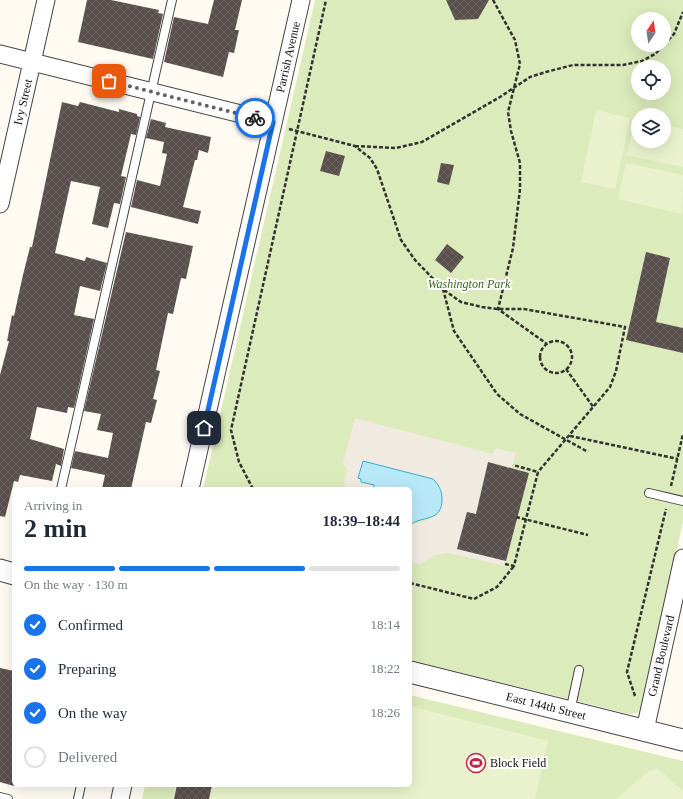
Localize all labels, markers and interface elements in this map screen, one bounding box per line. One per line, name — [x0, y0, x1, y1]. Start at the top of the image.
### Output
north arrow — [631, 12, 671, 52]
map controls — [631, 12, 671, 148]
street label: Parrish Avenue — [273, 20, 303, 94]
button: locate — [631, 60, 671, 100]
pin — [92, 64, 126, 98]
icon: bag — [98, 70, 120, 92]
street label: Ivy Street — [11, 77, 35, 126]
courier — [235, 98, 275, 138]
icon: bike — [244, 107, 266, 129]
button: layers — [631, 108, 671, 148]
park label: Washington Park — [428, 277, 511, 291]
pin — [187, 411, 221, 445]
icon: home — [193, 417, 215, 439]
text: Arriving in — [24, 498, 82, 513]
text: 18:39–18:44 — [323, 513, 400, 529]
text: 2 min — [24, 514, 87, 543]
text: On the way · 130 m — [24, 577, 128, 592]
icon: check — [24, 614, 46, 636]
street label: Grand Boulevard — [645, 614, 677, 698]
text: Confirmed — [58, 617, 123, 633]
text: 18:14 — [370, 617, 400, 632]
icon: check — [24, 658, 46, 680]
text: Preparing — [58, 661, 116, 677]
text: 18:22 — [370, 661, 400, 676]
street label: East 144th Street — [505, 689, 588, 723]
icon: check — [24, 702, 46, 724]
text: On the way — [58, 705, 127, 721]
text: 18:26 — [370, 705, 400, 720]
text: Delivered — [58, 749, 117, 765]
sports icon: Block Field — [465, 752, 487, 774]
place label: Block Field — [490, 756, 546, 770]

